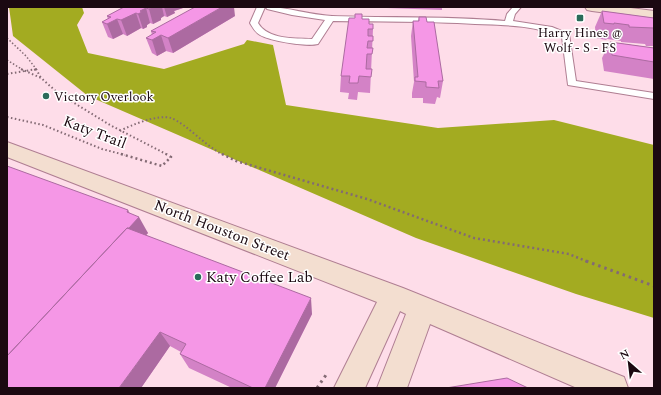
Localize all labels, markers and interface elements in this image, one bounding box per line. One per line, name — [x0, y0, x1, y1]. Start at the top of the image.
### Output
marker: Harry Hines @ Wolf - S - FS — [575, 13, 585, 23]
place label: Harry Hines @ Wolf - S - FS — [538, 23, 622, 58]
place label: Victory Overlook — [54, 87, 154, 107]
marker: Victory Overlook — [41, 91, 51, 101]
street label: Katy Trail — [60, 110, 130, 155]
street label: North Houston Street — [150, 194, 293, 267]
place label: Katy Coffee Lab — [206, 266, 313, 289]
marker: Katy Coffee Lab — [193, 272, 203, 282]
north arrow — [609, 343, 649, 383]
text: N — [617, 345, 633, 364]

